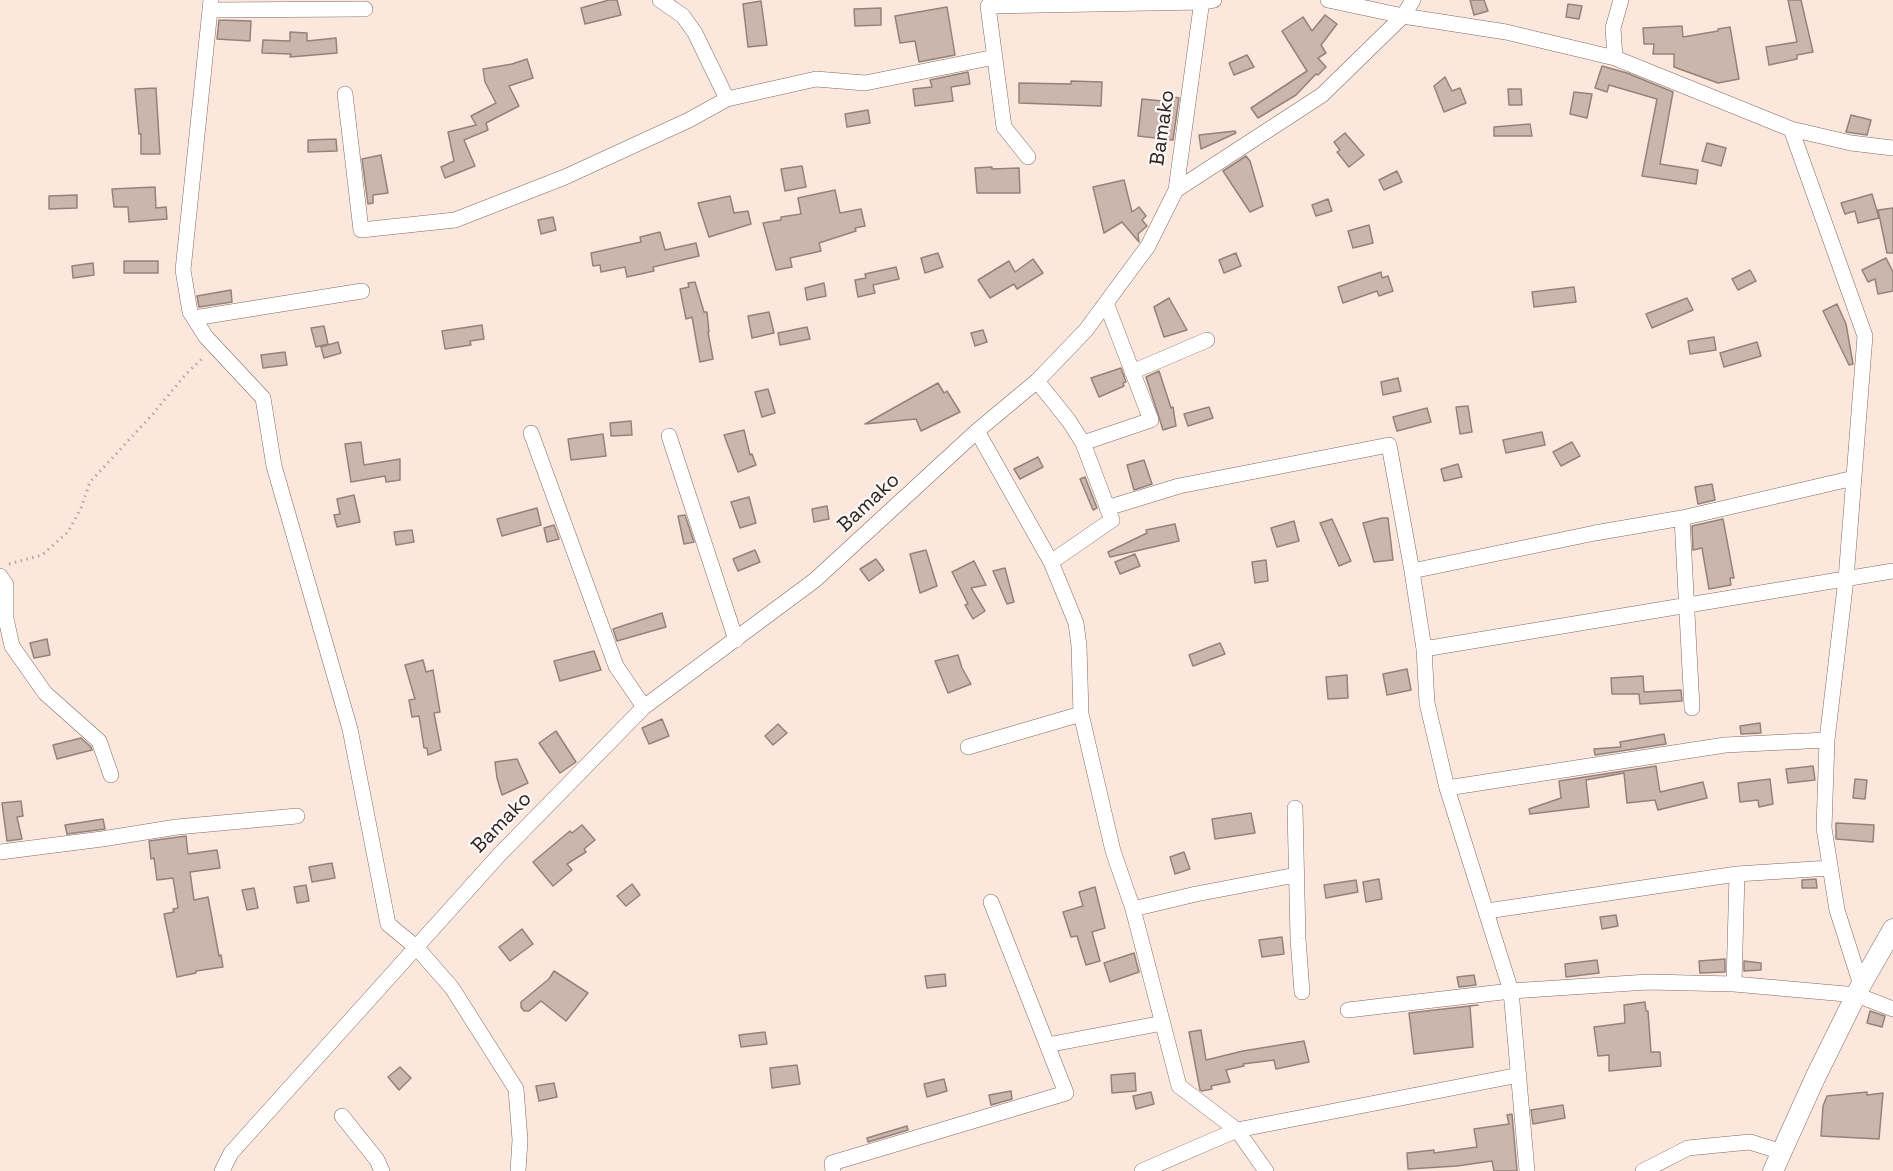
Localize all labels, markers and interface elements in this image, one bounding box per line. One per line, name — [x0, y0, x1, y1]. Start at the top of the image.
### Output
street label: Bamako — [1146, 89, 1180, 167]
street label: Bamako — [833, 468, 905, 538]
street label: Bamako — [467, 787, 537, 859]

